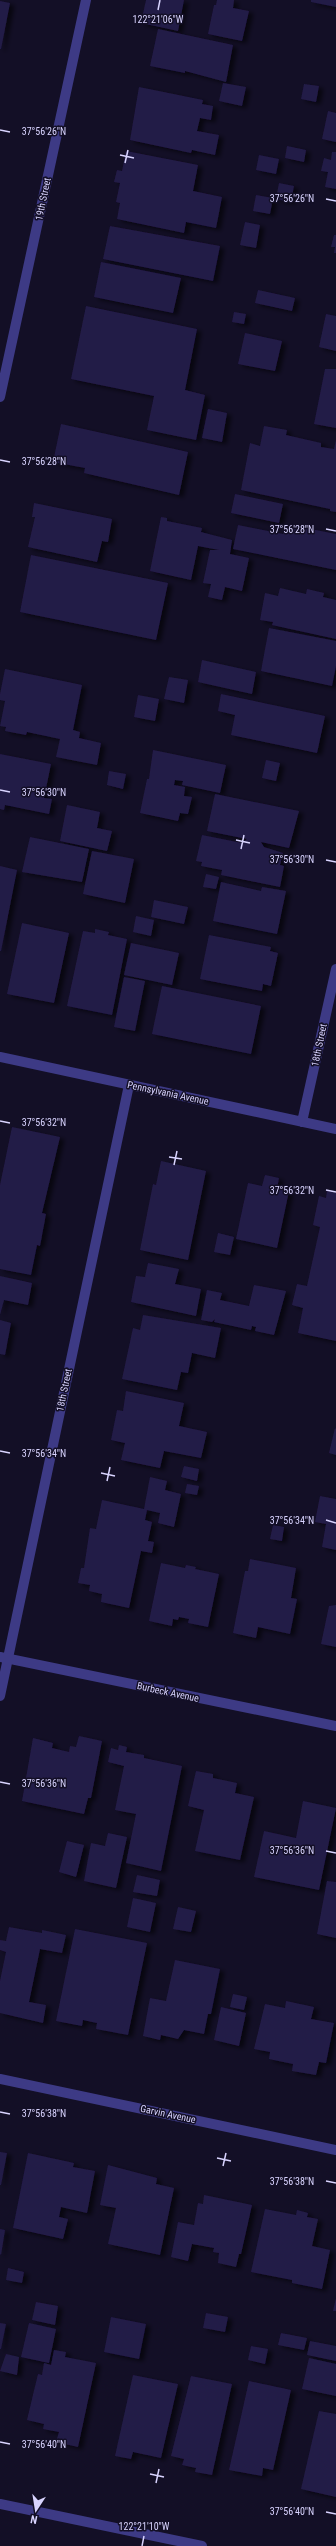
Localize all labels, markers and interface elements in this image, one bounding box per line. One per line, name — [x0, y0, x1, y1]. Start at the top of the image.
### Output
text: 122°21'06"W — [133, 14, 184, 25]
text: 37°56'26"N — [22, 126, 66, 137]
street label: 19th Street — [33, 177, 53, 221]
text: 37°56'26"N — [270, 193, 314, 204]
text: 37°56'28"N — [22, 456, 66, 467]
text: 37°56'28"N — [270, 524, 314, 535]
text: 37°56'30"N — [22, 787, 66, 798]
text: 37°56'30"N — [270, 854, 314, 865]
street label: 18th Street — [309, 1023, 329, 1067]
street label: Pennsylvania Avenue — [126, 1079, 210, 1107]
text: 37°56'32"N — [22, 1117, 66, 1128]
text: 37°56'32"N — [270, 1185, 314, 1196]
street label: 18th Street — [54, 1368, 74, 1412]
text: 37°56'34"N — [22, 1448, 66, 1459]
text: 37°56'34"N — [270, 1515, 314, 1526]
street label: Burbeck Avenue — [136, 1680, 200, 1704]
text: 37°56'36"N — [22, 1778, 66, 1789]
text: 37°56'36"N — [270, 1845, 314, 1856]
street label: Garvin Avenue — [139, 2103, 197, 2125]
text: 37°56'38"N — [22, 2108, 66, 2119]
text: 37°56'38"N — [270, 2176, 314, 2187]
text: 37°56'40"N — [22, 2439, 66, 2450]
north arrow — [16, 2490, 56, 2530]
text: 37°56'40"N — [270, 2506, 314, 2517]
text: N — [29, 2512, 39, 2526]
text: 122°21'10"W — [119, 2521, 170, 2532]

